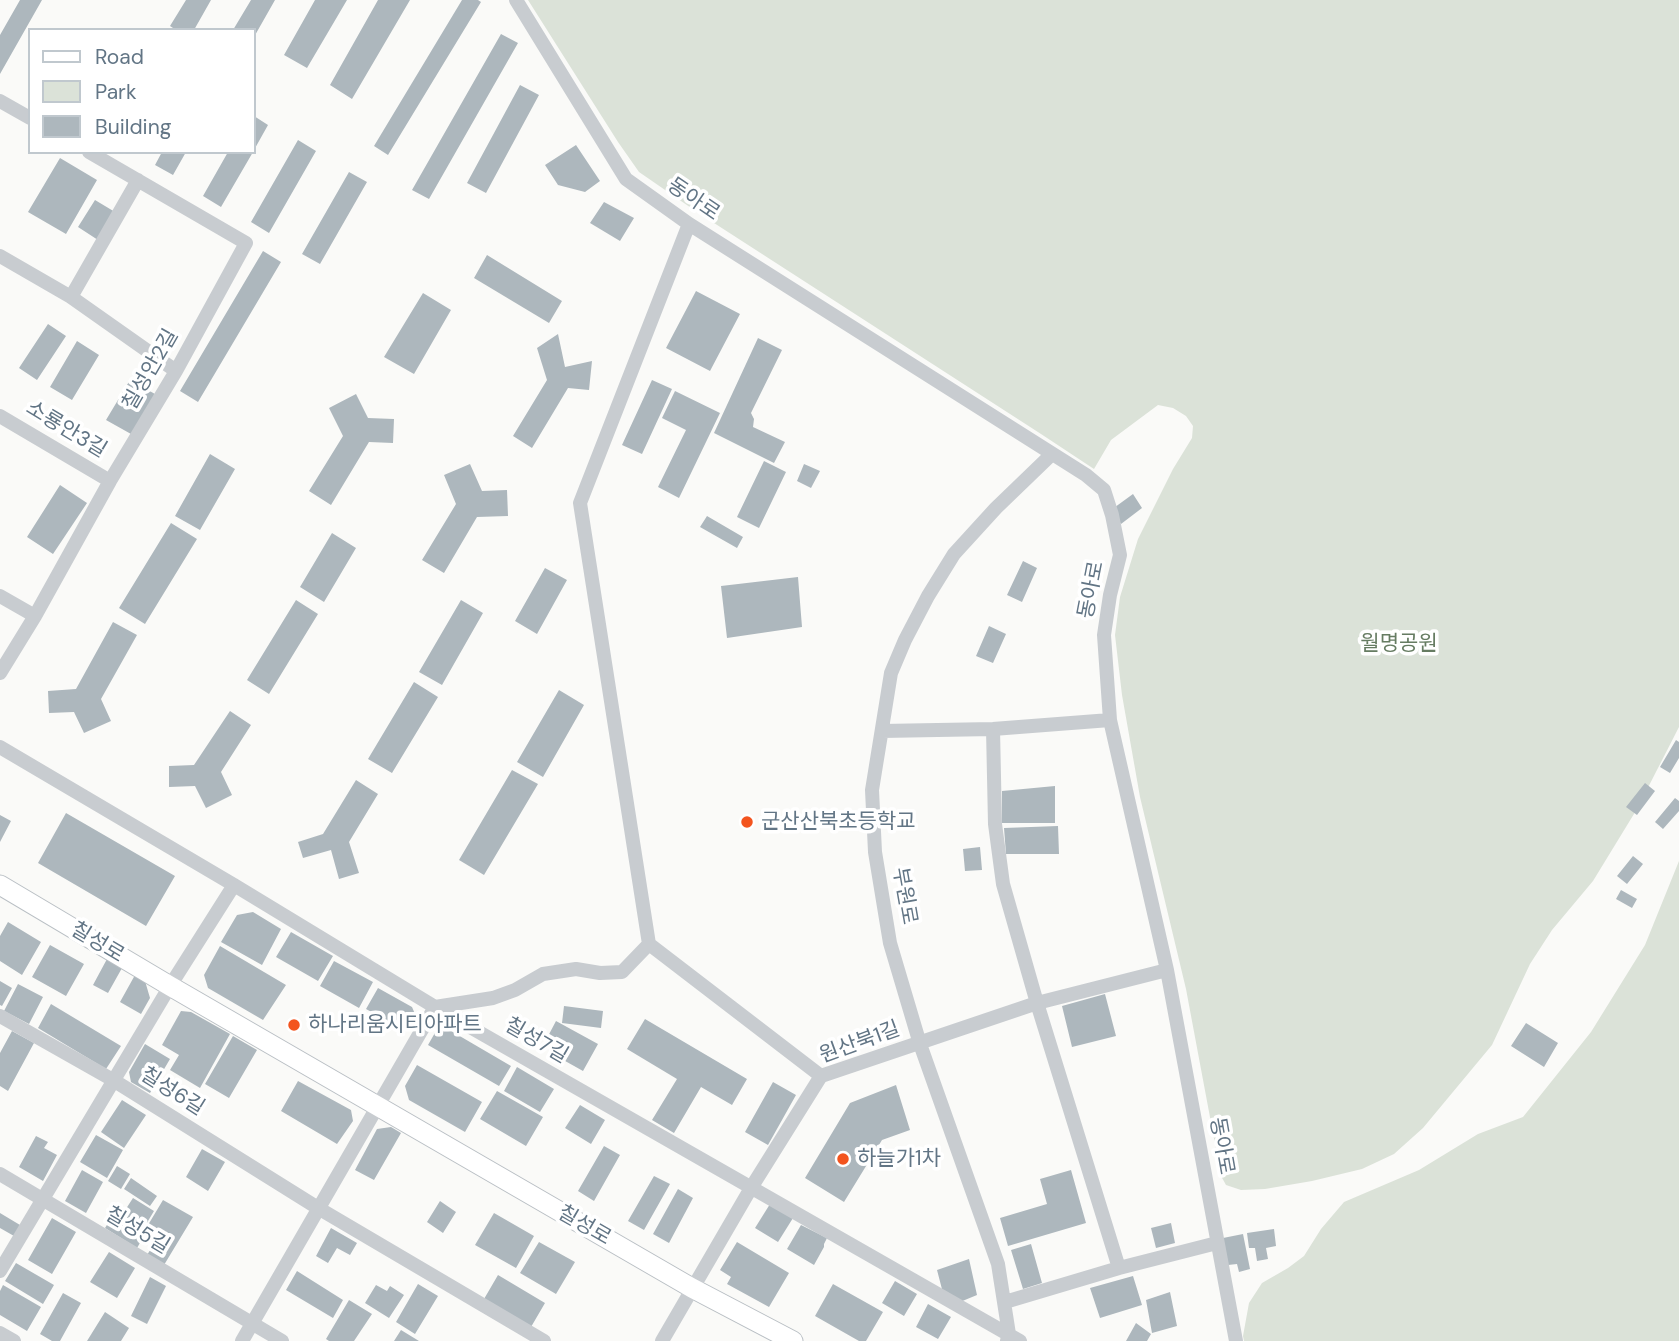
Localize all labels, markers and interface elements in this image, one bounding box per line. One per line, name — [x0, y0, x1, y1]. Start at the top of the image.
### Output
legend — [28, 28, 256, 154]
text: Road — [95, 43, 144, 71]
text: Park — [95, 78, 136, 106]
text: Building — [95, 113, 171, 141]
street label: 동아로 — [662, 173, 724, 227]
street label: 칠성안2길 — [118, 325, 184, 415]
street label: 소룡안3길 — [21, 396, 111, 464]
street label: 동아로 — [1074, 559, 1110, 621]
park label: 월명공원 — [1360, 631, 1438, 657]
place label: 군산산북초등학교 — [761, 809, 916, 835]
marker: 군산산북초등학교 — [739, 814, 755, 830]
street label: 부원로 — [887, 865, 921, 927]
street label: 칠성로 — [66, 917, 128, 969]
place label: 하나리움시티아파트 — [308, 1012, 482, 1038]
street label: 칠성7길 — [500, 1013, 572, 1069]
marker: 하나리움시티아파트 — [286, 1017, 302, 1033]
street label: 원산북1길 — [816, 1017, 904, 1069]
street label: 칠성6길 — [135, 1062, 209, 1122]
street label: 동아로 — [1204, 1115, 1238, 1177]
place label: 하늘가1차 — [857, 1146, 941, 1172]
marker: 하늘가1차 — [835, 1151, 851, 1167]
street label: 칠성로 — [553, 1201, 615, 1251]
street label: 칠성5길 — [100, 1202, 174, 1260]

